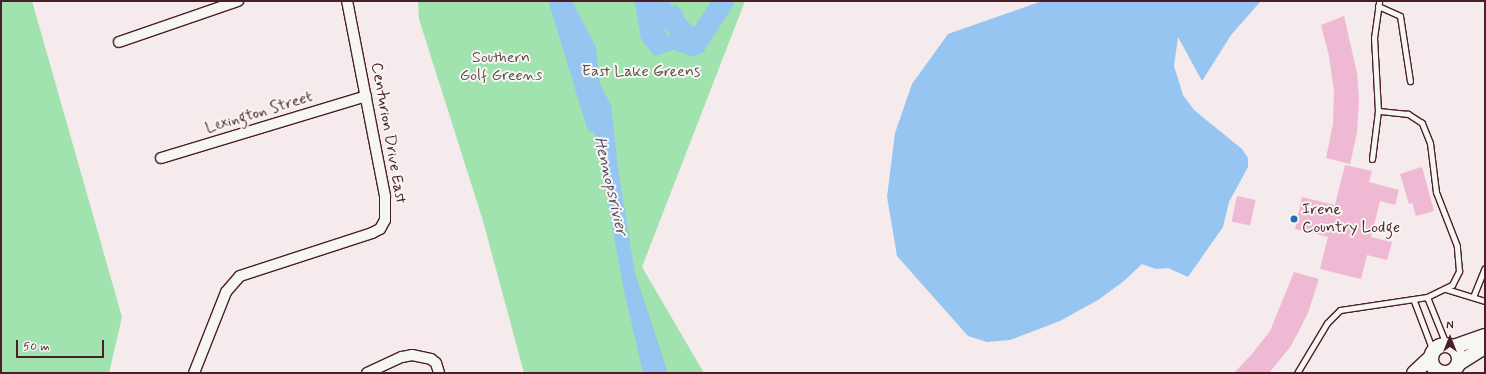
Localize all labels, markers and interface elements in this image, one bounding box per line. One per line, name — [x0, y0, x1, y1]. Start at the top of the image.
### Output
park label: Southern Golf Greens — [460, 48, 542, 86]
street label: Centurion Drive East — [366, 62, 410, 204]
park label: East Lake Greens — [580, 62, 702, 82]
street label: Lexington Street — [202, 87, 316, 139]
water label: Hennopsrivier — [589, 135, 631, 237]
place label: Irene Country Lodge — [1302, 200, 1402, 238]
marker: Irene Country Lodge — [1289, 214, 1299, 224]
north arrow — [1430, 318, 1470, 358]
text: N — [1446, 319, 1454, 333]
scale bar — [18, 332, 106, 358]
text: 50 m — [23, 339, 50, 355]

